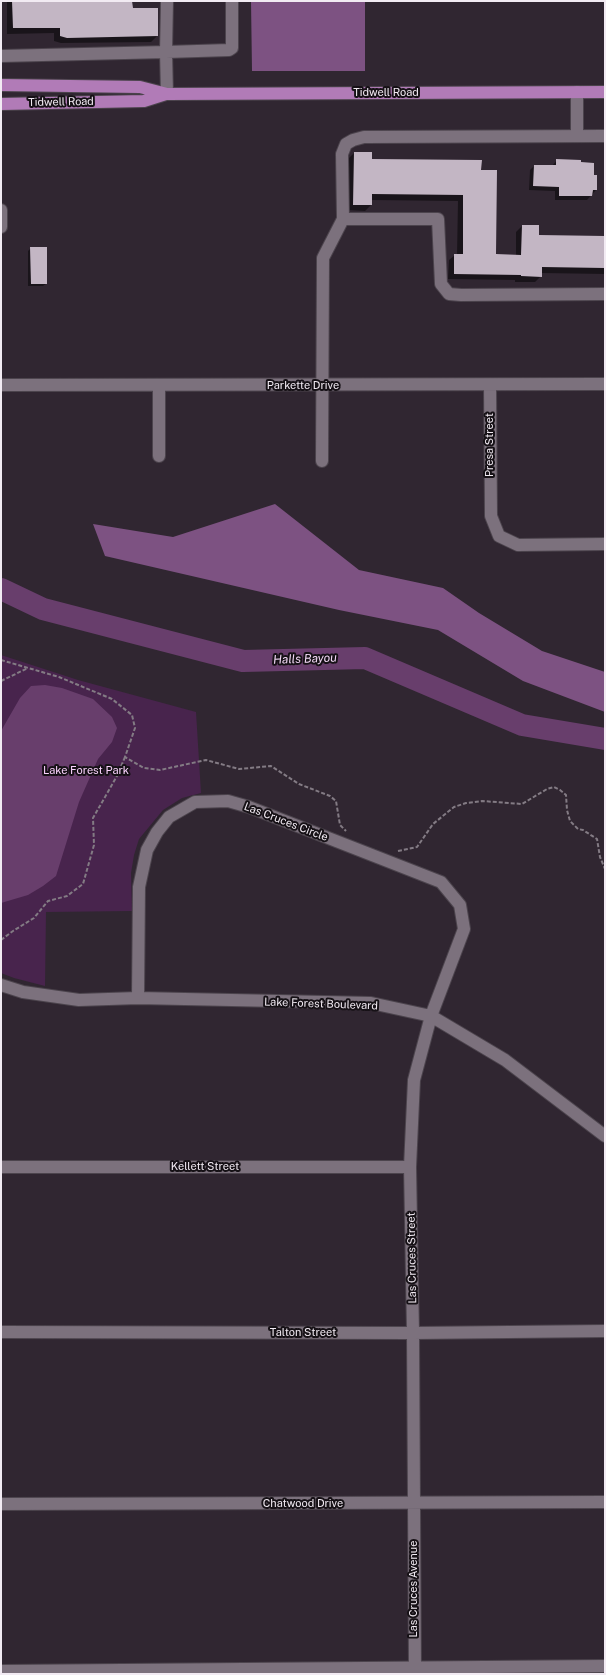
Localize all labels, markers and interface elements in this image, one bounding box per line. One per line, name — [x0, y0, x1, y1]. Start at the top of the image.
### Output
street label: Tidwell Road — [353, 86, 419, 100]
street label: Tidwell Road — [28, 95, 94, 109]
street label: Parkette Drive — [267, 379, 339, 393]
street label: Presa Street — [483, 413, 497, 477]
water label: Halls Bayou — [273, 651, 337, 667]
park label: Lake Forest Park — [43, 764, 129, 778]
street label: Las Cruces Circle — [242, 800, 330, 844]
street label: Lake Forest Boulevard — [264, 995, 378, 1013]
street label: Kellett Street — [171, 1160, 239, 1174]
street label: Las Cruces Street — [405, 1212, 419, 1304]
street label: Talton Street — [270, 1326, 336, 1340]
street label: Chatwood Drive — [263, 1497, 343, 1511]
street label: Las Cruces Avenue — [407, 1541, 421, 1637]

